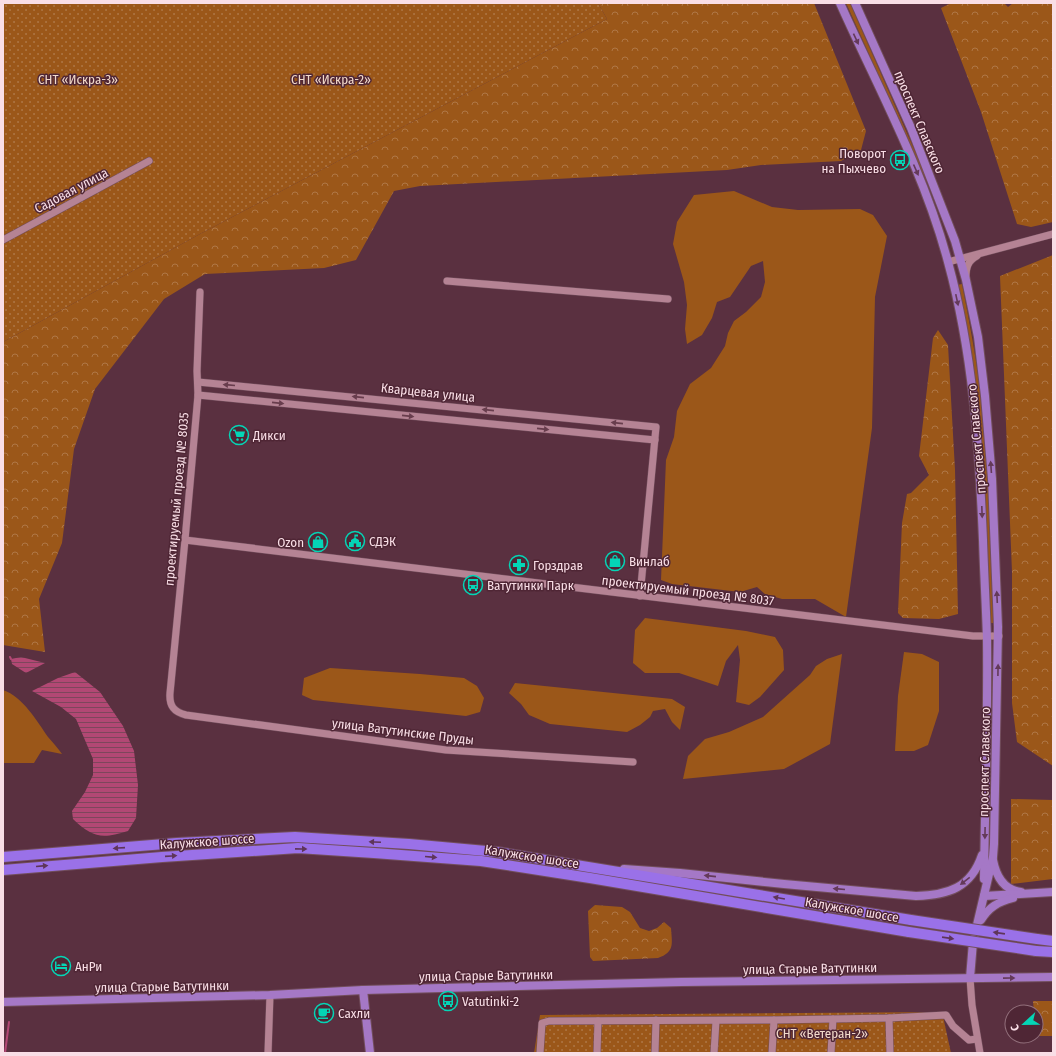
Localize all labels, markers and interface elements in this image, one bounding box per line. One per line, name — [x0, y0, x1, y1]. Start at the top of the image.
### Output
one-way arrow — [854, 33, 860, 45]
street label: проспект Славского — [891, 69, 948, 176]
park label: СНТ «Искра-3» — [38, 72, 118, 87]
park label: СНТ «Искра-2» — [291, 72, 371, 87]
place label: Поворот на Пыхчево — [821, 146, 887, 176]
bus stop icon: Поворот на Пыхчево — [889, 149, 911, 171]
one-way arrow — [913, 164, 919, 175]
street label: Садовая улица — [32, 165, 111, 216]
one-way arrow — [955, 294, 961, 306]
street label: Кварцевая улица — [380, 380, 476, 405]
one-way arrow — [223, 382, 235, 388]
street label: проспект Славского — [964, 383, 989, 494]
one-way arrow — [352, 394, 364, 401]
one-way arrow — [272, 399, 284, 406]
one-way arrow — [482, 407, 494, 414]
street label: проектируемый проезд № 8035 — [161, 412, 192, 586]
one-way arrow — [402, 412, 414, 419]
one-way arrow — [611, 420, 623, 427]
supermarket icon: Дикси — [228, 424, 250, 446]
one-way arrow — [537, 426, 549, 432]
place label: Дикси — [252, 428, 286, 443]
one-way arrow — [987, 461, 994, 473]
one-way arrow — [978, 506, 985, 518]
public building icon: СДЭК — [344, 530, 366, 552]
shop icon: Ozon — [307, 531, 329, 553]
place label: СДЭК — [369, 534, 396, 549]
place label: Ozon — [277, 535, 304, 550]
shop icon: Винлаб — [604, 550, 626, 572]
pharmacy icon: Горздрав — [508, 554, 530, 576]
place label: Винлаб — [629, 554, 670, 569]
place label: Горздрав — [533, 558, 583, 573]
street label: проектируемый проезд № 8037 — [601, 572, 775, 609]
bus stop icon: Ватутинки Парк — [462, 574, 484, 596]
place label: Ватутинки Парк — [487, 578, 574, 593]
one-way arrow — [994, 590, 1000, 603]
one-way arrow — [995, 663, 1001, 676]
street label: проспект Славского — [976, 707, 993, 817]
street label: улица Ватутинские Пруды — [331, 715, 475, 748]
one-way arrow — [982, 827, 988, 840]
street label: Калужское шоссе — [159, 831, 255, 852]
one-way arrow — [369, 839, 381, 846]
street label: Калужское шоссе — [484, 842, 580, 871]
one-way arrow — [113, 845, 125, 851]
one-way arrow — [295, 846, 308, 852]
one-way arrow — [165, 853, 177, 860]
one-way arrow — [425, 854, 437, 861]
one-way arrow — [36, 863, 48, 870]
one-way arrow — [704, 873, 716, 879]
one-way arrow — [960, 877, 970, 886]
one-way arrow — [833, 886, 845, 893]
street label: Калужское шоссе — [804, 894, 900, 925]
one-way arrow — [773, 895, 785, 901]
one-way arrow — [993, 930, 1005, 936]
one-way arrow — [942, 935, 954, 941]
hotel icon: АнРи — [50, 955, 72, 977]
place label: АнРи — [75, 959, 102, 974]
street label: улица Старые Ватутинки — [743, 960, 877, 977]
street label: улица Старые Ватутинки — [419, 967, 553, 984]
one-way arrow — [1003, 975, 1016, 981]
street label: улица Старые Ватутинки — [95, 978, 229, 995]
bus stop icon: Vatutinki-2 — [437, 990, 459, 1012]
place label: Vatutinki-2 — [462, 994, 519, 1009]
cafe icon: Сахли — [313, 1002, 335, 1024]
north arrow — [1004, 1004, 1044, 1044]
place label: Сахли — [338, 1006, 370, 1021]
text: С — [1008, 1022, 1022, 1033]
park label: СНТ «Ветеран-2» — [776, 1026, 868, 1041]

